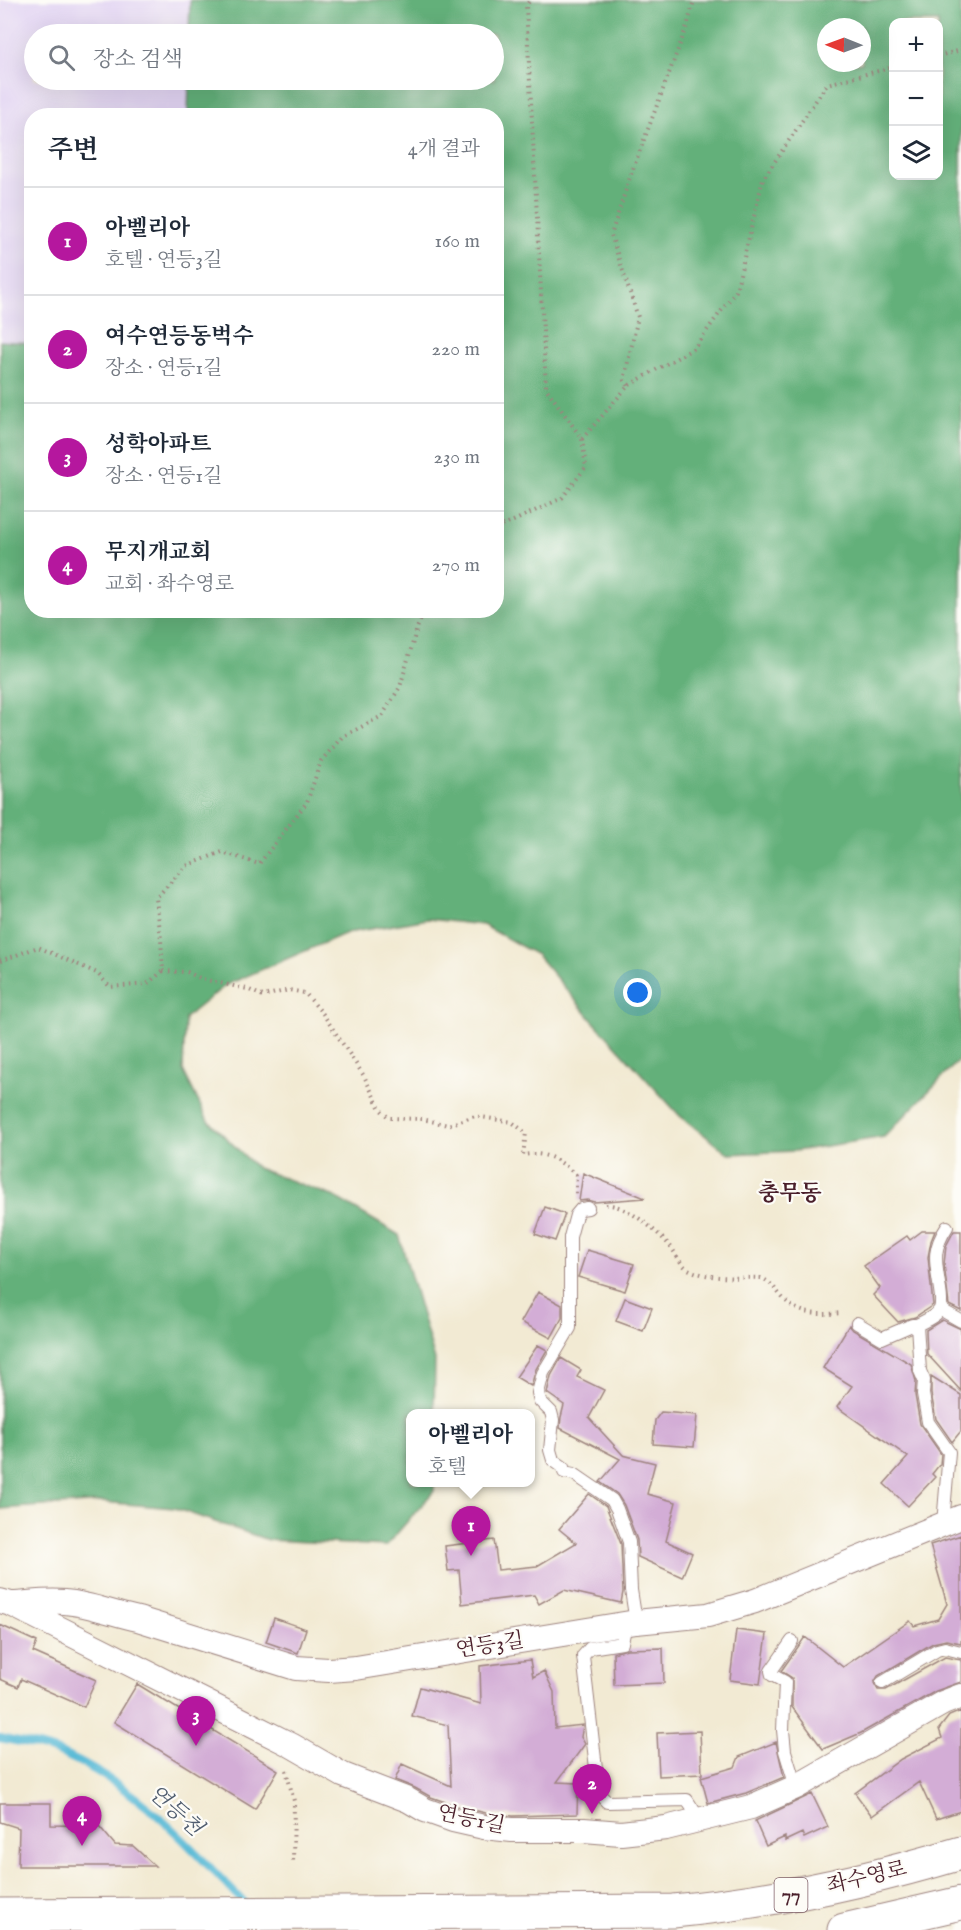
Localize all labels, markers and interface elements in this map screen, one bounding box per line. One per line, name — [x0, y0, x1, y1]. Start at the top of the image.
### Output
north arrow — [817, 18, 871, 72]
map controls — [889, 18, 943, 180]
button: + — [889, 18, 943, 72]
search box — [24, 24, 504, 90]
icon: search — [45, 41, 78, 74]
text: 장소 검색 — [93, 46, 183, 74]
button: − — [889, 72, 943, 126]
button: layers — [889, 126, 943, 180]
text: 주변 — [48, 134, 98, 167]
text: 4개 결과 — [408, 137, 480, 162]
text: 아벨리아 — [105, 215, 190, 243]
text: 1 — [64, 229, 71, 254]
text: 160 m — [434, 229, 480, 254]
text: 호텔 · 연등3길 — [105, 248, 222, 273]
text: 여수연등동벅수 — [105, 323, 254, 351]
text: 2 — [63, 337, 72, 362]
text: 220 m — [432, 337, 480, 362]
text: 장소 · 연등1길 — [105, 356, 222, 381]
text: 성학아파트 — [105, 431, 211, 459]
text: 3 — [64, 445, 71, 470]
text: 230 m — [434, 445, 480, 470]
text: 장소 · 연등1길 — [105, 464, 222, 489]
text: 무지개교회 — [105, 539, 211, 567]
text: 4 — [63, 553, 72, 578]
text: 270 m — [432, 553, 480, 578]
text: 교회 · 좌수영로 — [105, 572, 234, 597]
your location — [623, 978, 652, 1007]
district label: 충무동 — [758, 1180, 822, 1208]
popup — [406, 1409, 535, 1487]
text: 아벨리아 — [428, 1422, 513, 1450]
text: 호텔 — [428, 1455, 467, 1480]
pin: 1 — [452, 1506, 490, 1556]
street label: 연등3길 — [454, 1627, 526, 1665]
pin: 3 — [176, 1696, 216, 1746]
pin: 2 — [572, 1764, 612, 1814]
water label: 연등천 — [142, 1779, 209, 1844]
pin: 4 — [62, 1796, 101, 1846]
street label: 연등1길 — [435, 1800, 507, 1840]
street label: 좌수영로 — [824, 1856, 910, 1900]
road number: 77 — [774, 1878, 808, 1912]

